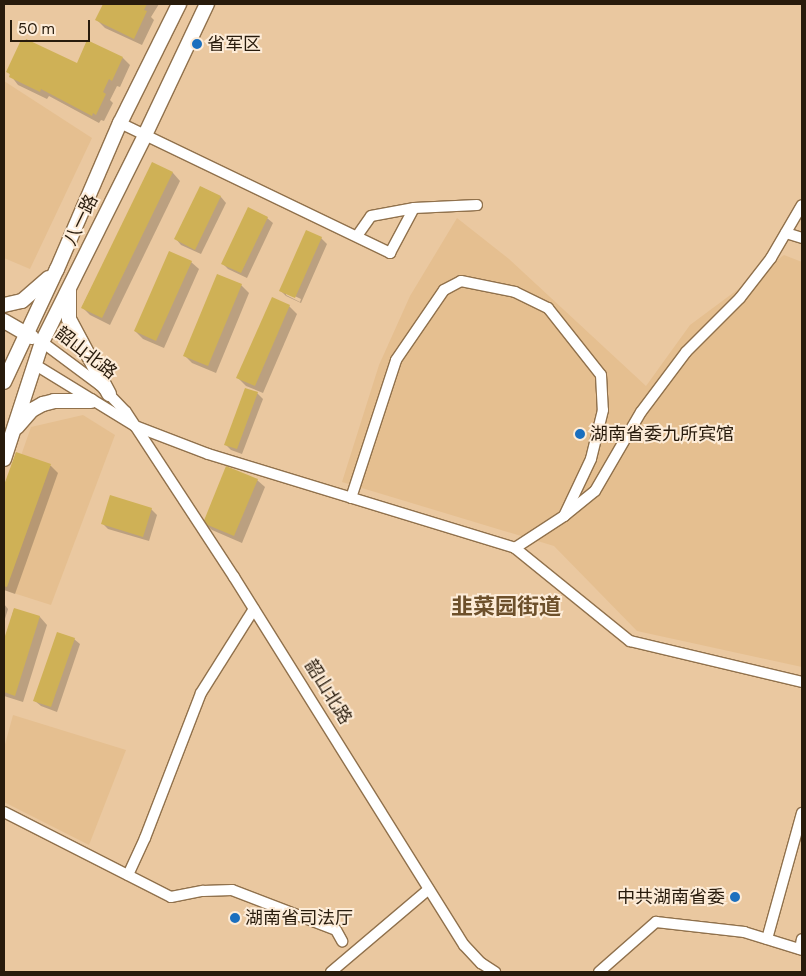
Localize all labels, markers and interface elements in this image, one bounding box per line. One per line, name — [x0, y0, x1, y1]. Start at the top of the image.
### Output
scale bar — [12, 10, 92, 42]
text: 50 m — [18, 19, 55, 39]
place label: 省军区 — [207, 33, 261, 55]
marker: 省军区 — [191, 38, 203, 50]
street label: 八一路 — [59, 191, 103, 249]
street label: 韶山北路 — [51, 322, 121, 384]
place label: 湖南省委九所宾馆 — [590, 423, 734, 445]
marker: 湖南省委九所宾馆 — [574, 428, 586, 440]
district label: 韭菜园街道 — [451, 594, 561, 620]
street label: 韶山北路 — [300, 656, 356, 728]
place label: 中共湖南省委 — [617, 886, 725, 908]
marker: 中共湖南省委 — [729, 891, 741, 903]
place label: 湖南省司法厅 — [245, 907, 353, 929]
marker: 湖南省司法厅 — [229, 912, 241, 924]

